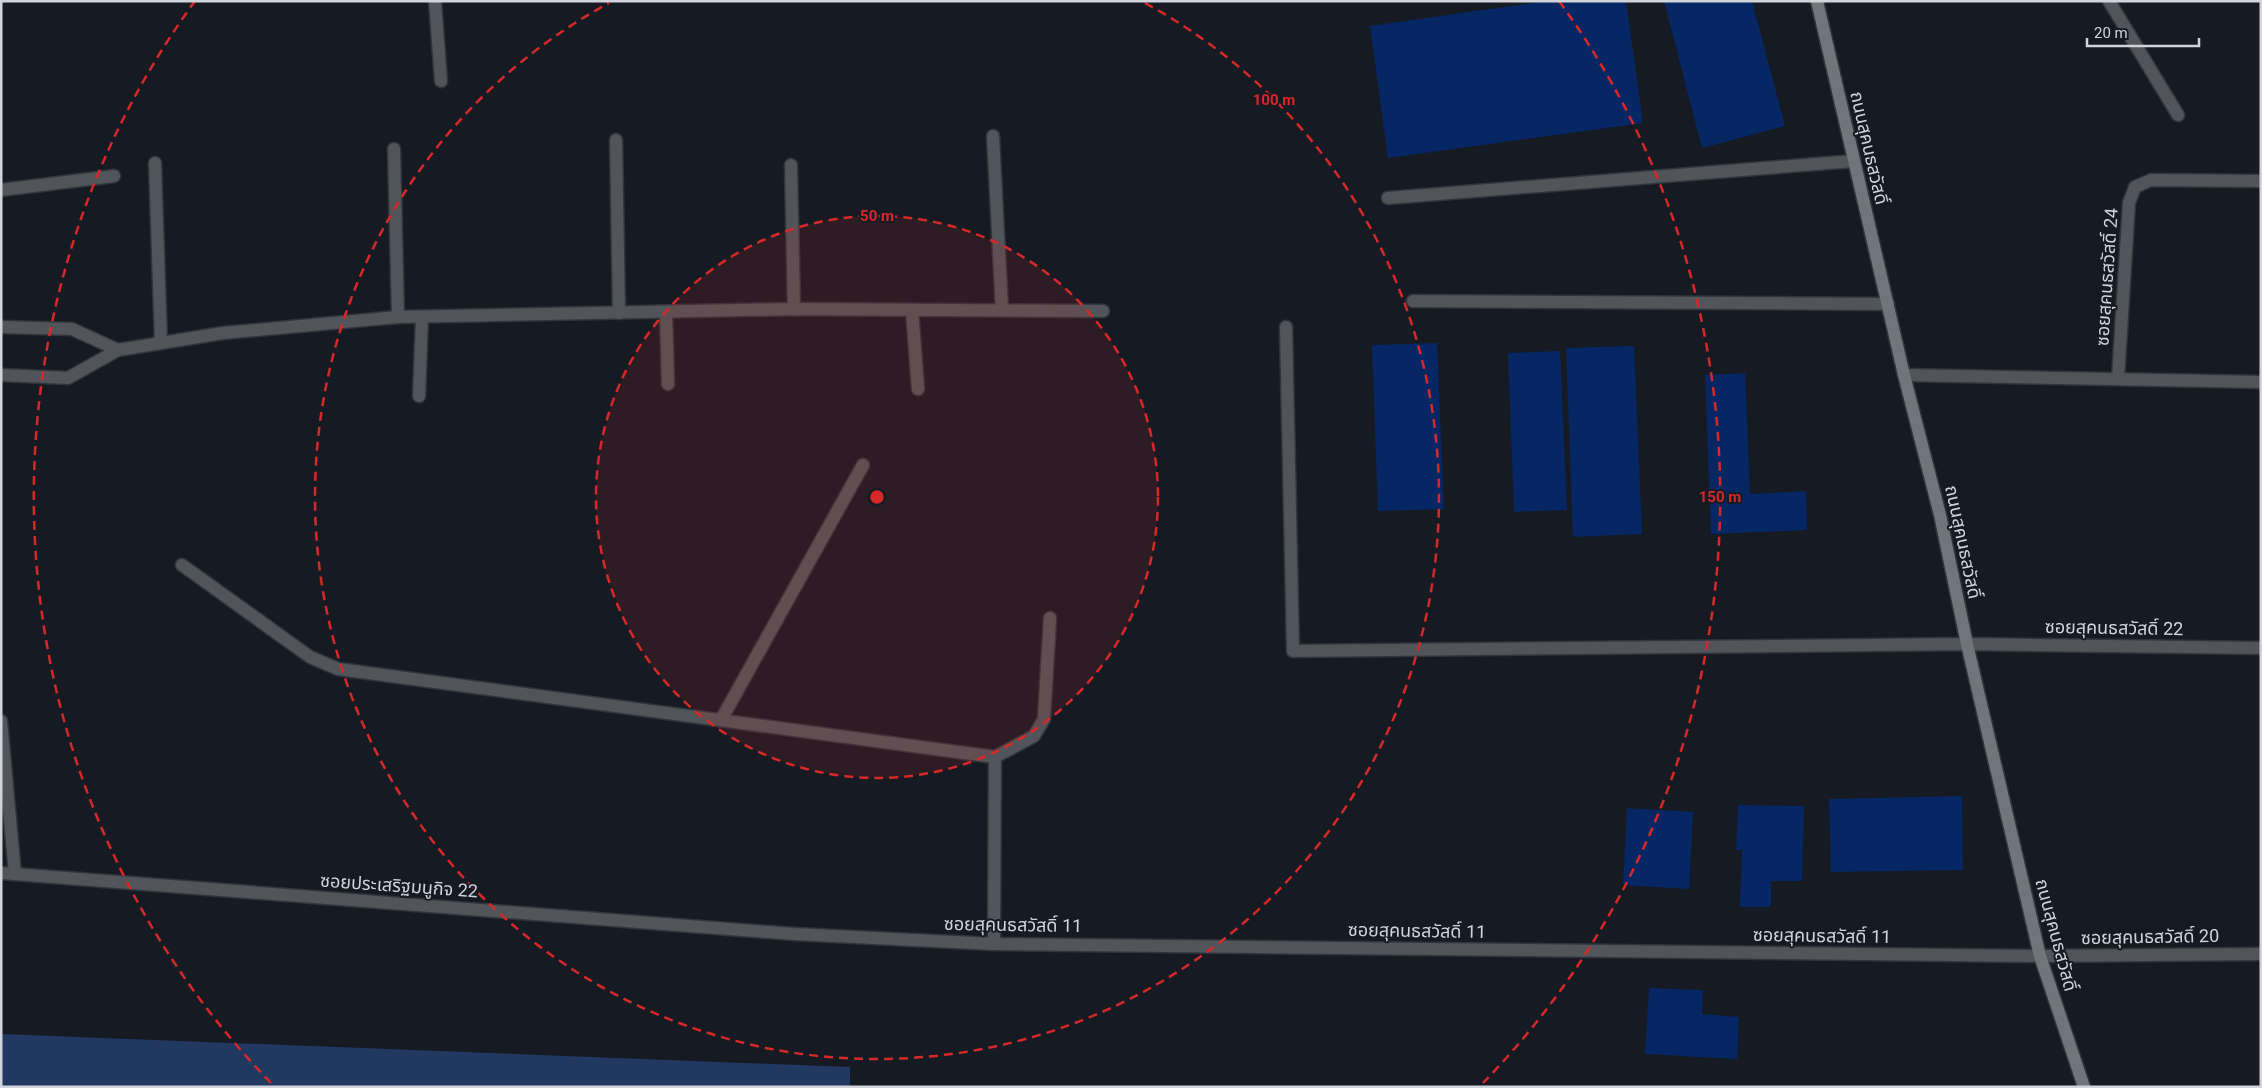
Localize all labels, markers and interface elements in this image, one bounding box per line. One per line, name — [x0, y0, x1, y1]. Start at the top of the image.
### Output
scale bar — [2087, 15, 2200, 47]
text: 20 m — [2094, 24, 2128, 42]
street label: ถนนสุคนธสวัสดิ์ — [1845, 89, 1893, 207]
text: 100 m — [1253, 91, 1295, 109]
text: 50 m — [860, 207, 894, 225]
street label: ซอยสุคนธสวัสดิ์ 24 — [2091, 207, 2123, 347]
street label: ถนนสุคนธสวัสดิ์ — [1940, 483, 1986, 601]
centre of rings — [868, 488, 886, 506]
text: 150 m — [1699, 488, 1741, 506]
street label: ซอยสุคนธสวัสดิ์ 22 — [2045, 616, 2183, 640]
street label: ซอยประเสริฐมนูกิจ 22 — [319, 870, 479, 903]
street label: ถนนสุคนธสวัสดิ์ — [2030, 876, 2082, 994]
street label: ซอยสุคนธสวัสดิ์ 11 — [944, 913, 1082, 937]
street label: ซอยสุคนธสวัสดิ์ 11 — [1348, 919, 1486, 943]
street label: ซอยสุคนธสวัสดิ์ 11 — [1753, 924, 1891, 948]
street label: ซอยสุคนธสวัสดิ์ 20 — [2081, 925, 2219, 949]

